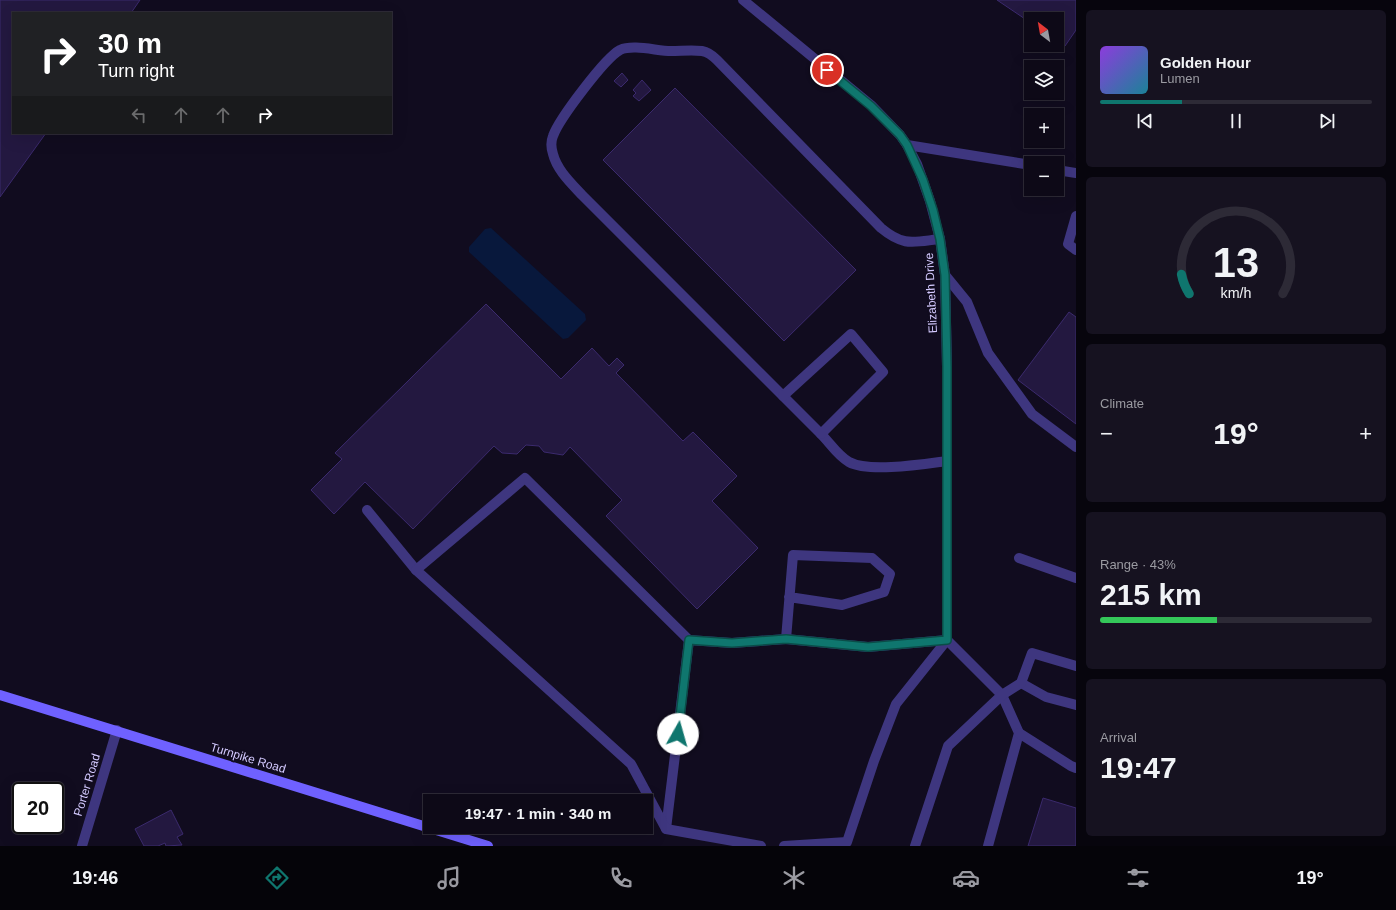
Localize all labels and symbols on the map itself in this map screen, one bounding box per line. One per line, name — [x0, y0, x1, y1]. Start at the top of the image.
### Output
north arrow — [1024, 12, 1064, 52]
pin — [810, 53, 844, 87]
street label: Elizabeth Drive — [922, 252, 940, 334]
position arrow — [657, 713, 699, 755]
street label: Turnpike Road — [209, 740, 287, 776]
street label: Porter Road — [71, 752, 103, 818]
speed limit sign: 20 — [12, 782, 64, 834]

